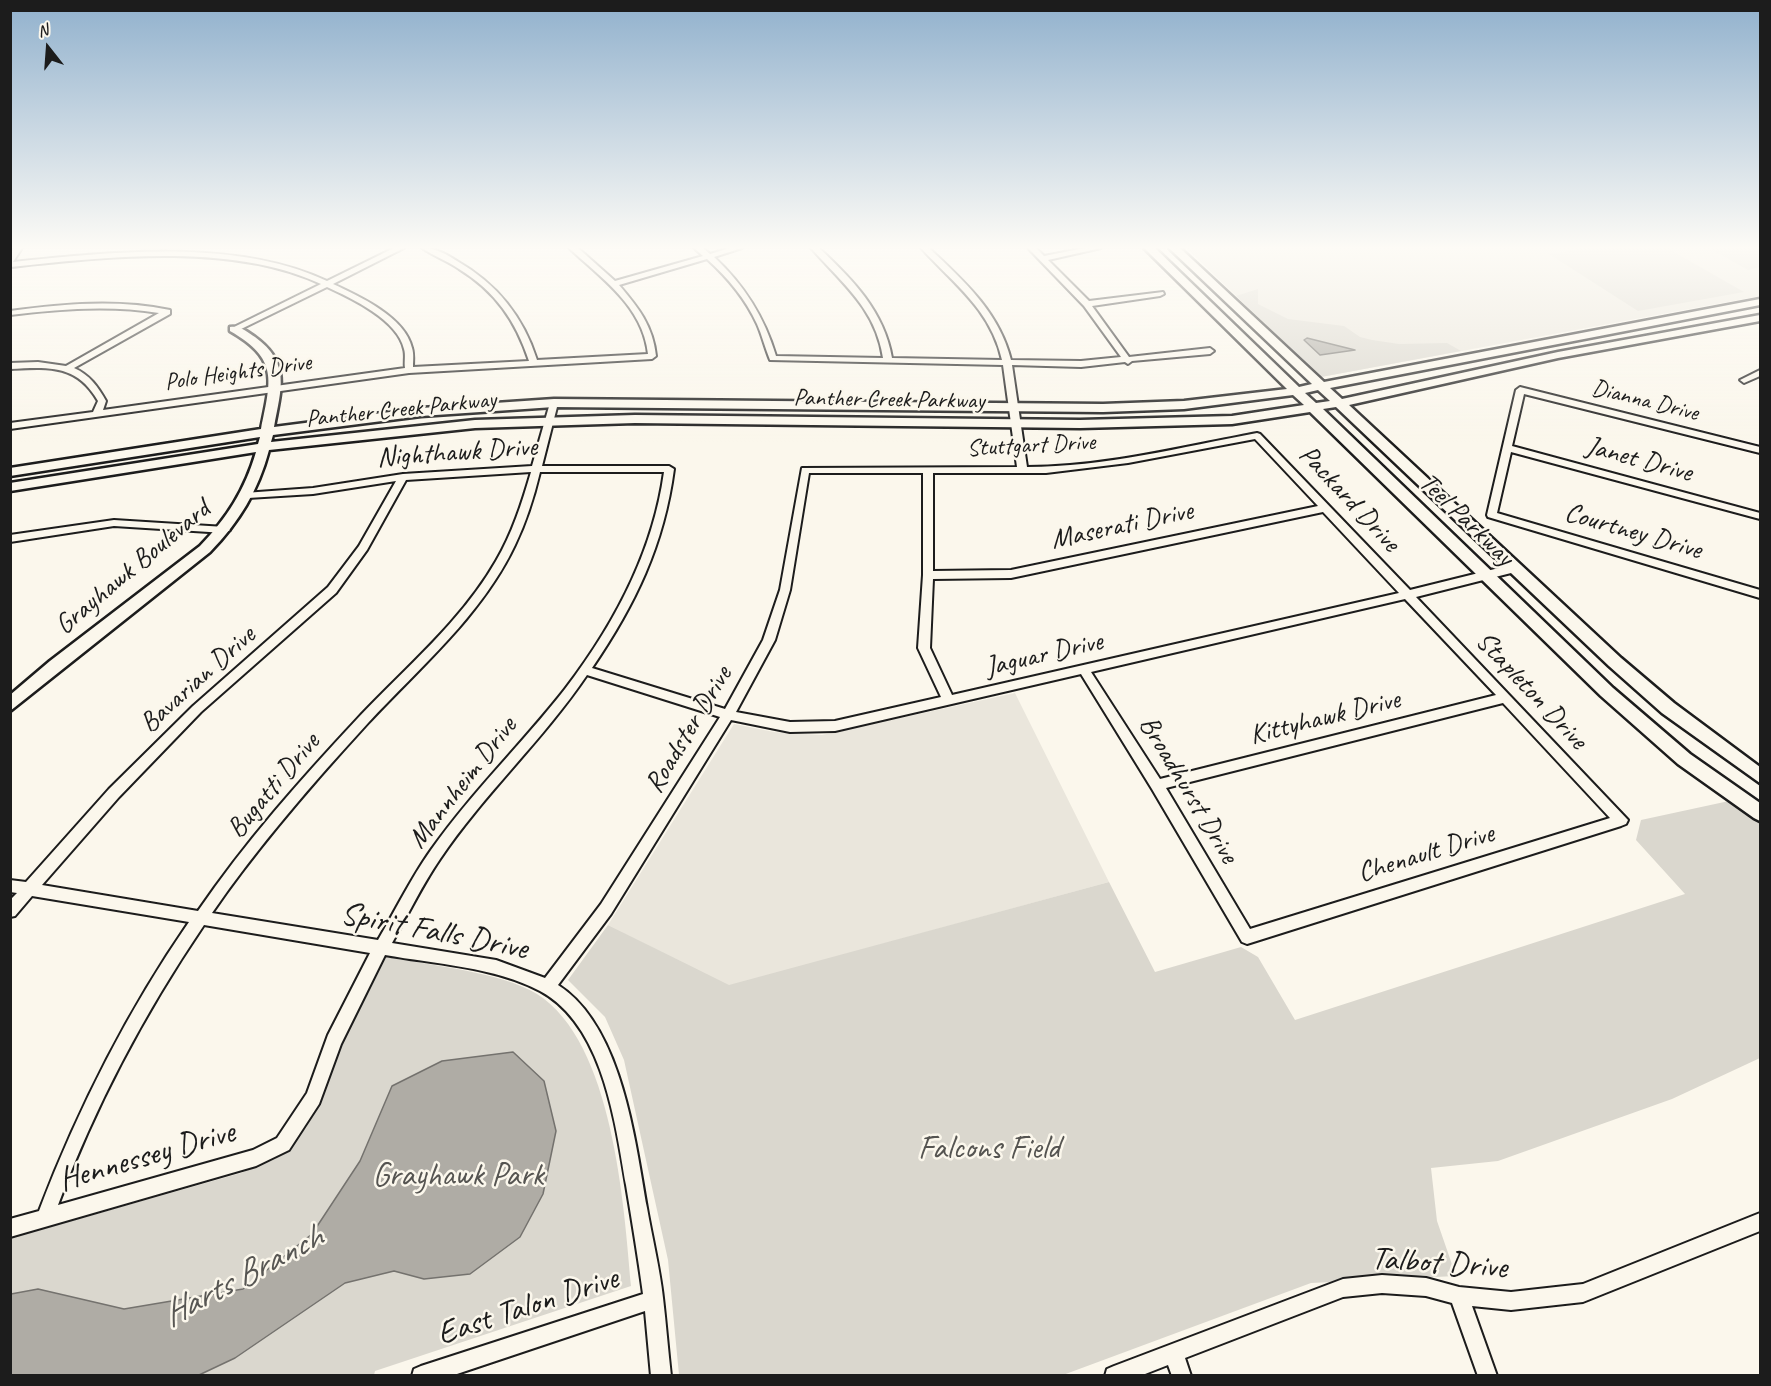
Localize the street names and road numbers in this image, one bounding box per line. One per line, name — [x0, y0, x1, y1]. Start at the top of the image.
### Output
street label: Polo Heights Drive — [163, 348, 313, 398]
street label: Dianna Drive — [1589, 374, 1701, 428]
street label: Panther Creek Parkway — [793, 384, 985, 416]
street label: Panther Creek Parkway — [305, 386, 497, 434]
street label: Stuttgart Drive — [966, 428, 1096, 464]
street label: Janet Drive — [1582, 430, 1696, 490]
street label: Nighthawk Drive — [376, 431, 538, 475]
street label: Packard Drive — [1291, 439, 1407, 559]
street label: Teel Parkway — [1411, 466, 1521, 574]
street label: Grayhawk Boulevard — [49, 493, 217, 643]
street label: Maserati Drive — [1048, 495, 1196, 557]
street label: Courtney Drive — [1561, 496, 1705, 568]
street label: Bavarian Drive — [133, 619, 263, 741]
street label: Jaguar Drive — [982, 625, 1106, 685]
street label: Stapleton Drive — [1468, 625, 1594, 757]
street label: Roadster Drive — [638, 661, 740, 799]
street label: Kittyhawk Drive — [1246, 683, 1404, 753]
street label: Broadhurst Drive — [1131, 710, 1245, 870]
street label: Mannheim Drive — [401, 711, 525, 855]
street label: Bugatti Drive — [220, 727, 328, 845]
street label: Chenault Drive — [1354, 817, 1498, 891]
street label: Spirit Falls Drive — [337, 894, 531, 970]
street label: Hennessey Drive — [54, 1113, 240, 1201]
street label: Talbot Drive — [1370, 1239, 1508, 1289]
street label: East Talon Drive — [433, 1259, 623, 1355]

